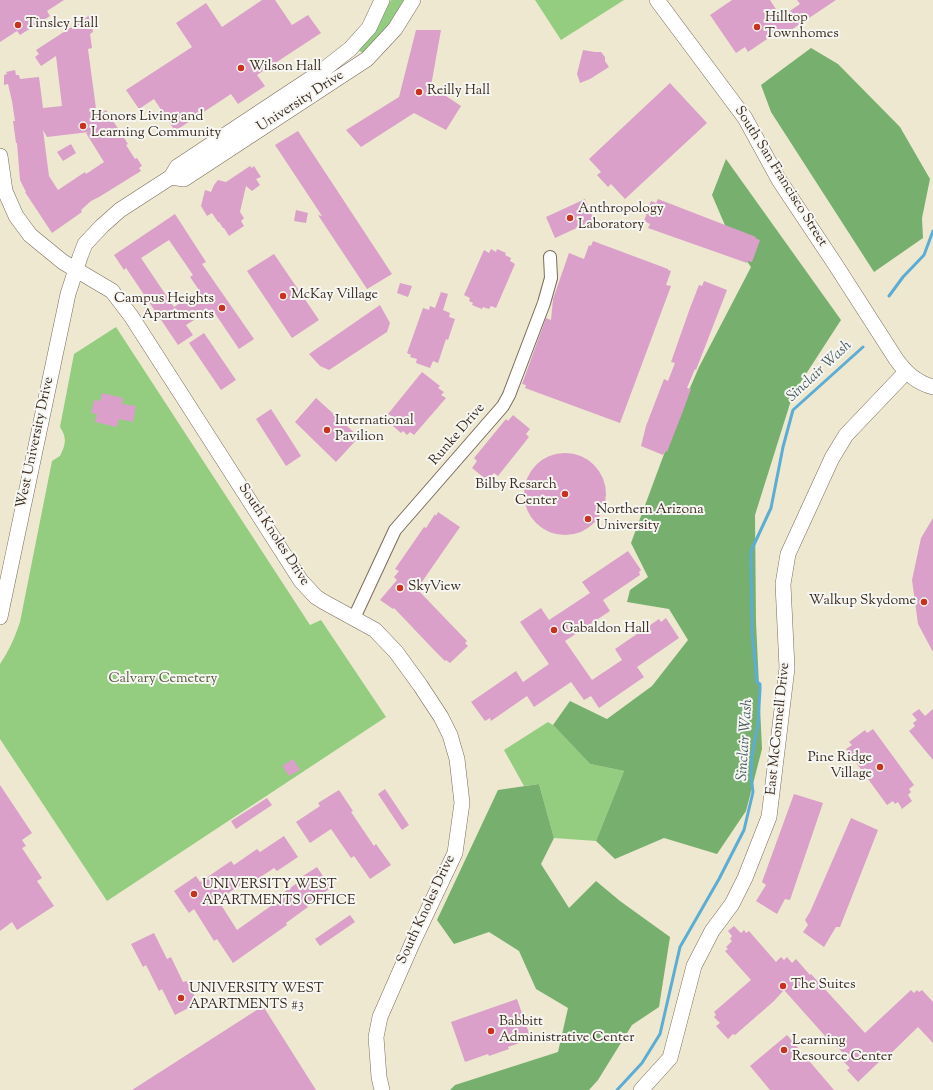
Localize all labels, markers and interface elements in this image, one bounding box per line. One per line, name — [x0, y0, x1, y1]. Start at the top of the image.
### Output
place label: Hilltop Townhomes — [765, 11, 839, 44]
place label: Tinsley Hall — [26, 17, 98, 33]
marker: Tinsley Hall — [13, 20, 23, 30]
marker: Hilltop Townhomes — [752, 22, 762, 32]
place label: Wilson Hall — [249, 60, 321, 76]
marker: Wilson Hall — [236, 63, 246, 73]
street label: University Drive — [254, 68, 348, 136]
place label: Reilly Hall — [427, 84, 490, 100]
marker: Reilly Hall — [414, 87, 424, 97]
street label: South San Francisco Street — [730, 104, 830, 250]
place label: Honors Living and Learning Community — [91, 110, 221, 142]
marker: Honors Living and Learning Community — [78, 121, 88, 131]
place label: Anthropology Laboratory — [578, 202, 664, 234]
marker: Anthropology Laboratory — [565, 213, 575, 223]
place label: McKay Village — [291, 288, 378, 304]
marker: McKay Village — [278, 291, 288, 301]
place label: Campus Heights Apartments — [114, 292, 214, 324]
marker: Campus Heights Apartments — [217, 303, 227, 313]
water label: Sinclair Wash — [784, 337, 856, 407]
street label: West University Drive — [14, 376, 58, 510]
street label: Runke Drive — [427, 401, 489, 469]
place label: International Pavilion — [335, 414, 414, 446]
marker: International Pavilion — [322, 425, 332, 435]
place label: Bilby Resarch Center — [475, 478, 557, 510]
street label: South Knoles Drive — [234, 481, 312, 589]
marker: Bilby Resarch Center — [560, 489, 570, 499]
place label: Northern Arizona University — [596, 503, 704, 536]
marker: Northern Arizona University — [583, 514, 593, 524]
place label: SkyView — [408, 580, 461, 596]
marker: SkyView — [395, 583, 405, 593]
place label: Walkup Skydome — [809, 594, 916, 610]
marker: Walkup Skydome — [919, 597, 929, 607]
place label: Gabaldon Hall — [562, 622, 650, 638]
marker: Gabaldon Hall — [549, 625, 559, 635]
street label: East McConnell Drive — [764, 662, 794, 796]
park label: Calvary Cemetery — [109, 672, 217, 688]
water label: Sinclair Wash — [734, 698, 758, 782]
place label: Pine Ridge Village — [808, 751, 872, 784]
marker: Pine Ridge Village — [875, 762, 885, 772]
street label: South Knoles Drive — [394, 853, 460, 967]
place label: UNIVERSITY WEST APARTMENTS OFFICE — [202, 878, 355, 910]
marker: UNIVERSITY WEST APARTMENTS OFFICE — [189, 889, 199, 899]
place label: The Suites — [791, 978, 856, 994]
marker: The Suites — [778, 981, 788, 991]
place label: UNIVERSITY WEST APARTMENTS #3 — [189, 982, 324, 1014]
marker: UNIVERSITY WEST APARTMENTS #3 — [176, 993, 186, 1003]
place label: Babbitt Administrative Center — [499, 1015, 634, 1048]
marker: Babbitt Administrative Center — [486, 1026, 496, 1036]
place label: Learning Resource Center — [792, 1034, 893, 1066]
marker: Learning Resource Center — [779, 1045, 789, 1055]

